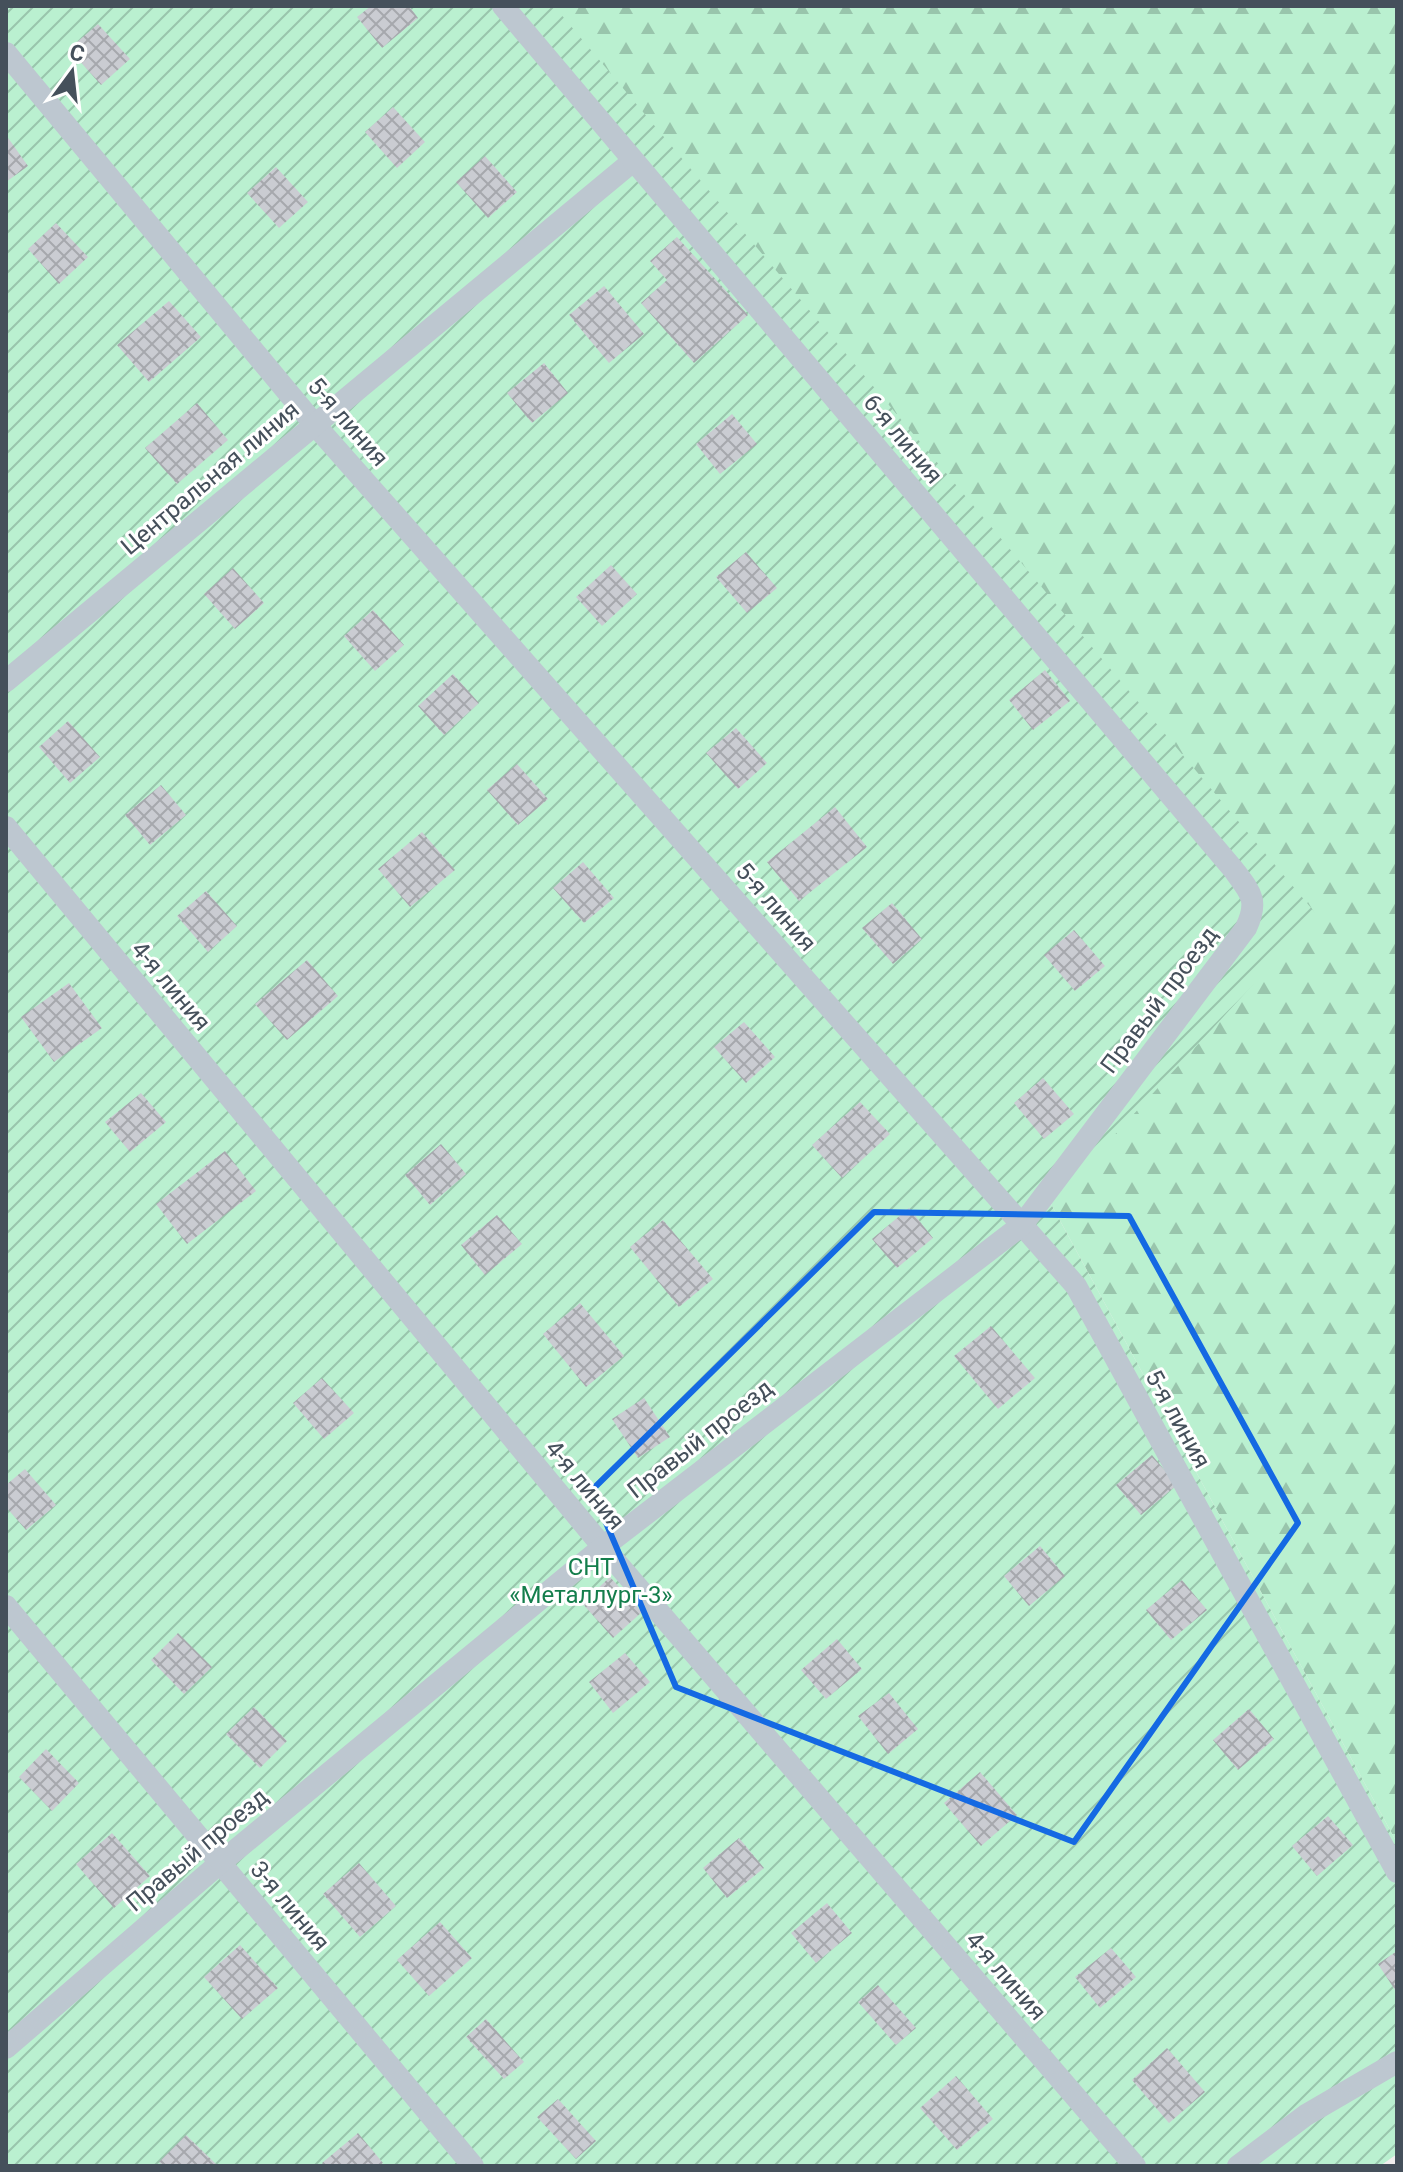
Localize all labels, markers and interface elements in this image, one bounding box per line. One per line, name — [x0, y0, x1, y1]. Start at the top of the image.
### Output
north arrow — [32, 32, 112, 112]
text: С — [67, 39, 87, 67]
street label: 5-я линия — [302, 372, 394, 472]
street label: 6-я линия — [858, 389, 948, 489]
street label: Центральная линия — [115, 395, 305, 561]
street label: 5-я линия — [730, 857, 822, 957]
street label: Правый проезд — [1095, 921, 1223, 1079]
street label: 4-я линия — [126, 936, 216, 1036]
street label: 5-я линия — [1140, 1365, 1216, 1473]
street label: Правый проезд — [622, 1374, 778, 1504]
street label: 4-я линия — [540, 1435, 630, 1535]
park label: СНТ «Металлург-3» — [509, 1553, 673, 1609]
street label: Правый проезд — [120, 1783, 274, 1917]
street label: 3-я линия — [245, 1856, 335, 1956]
street label: 4-я линия — [960, 1926, 1052, 2026]

